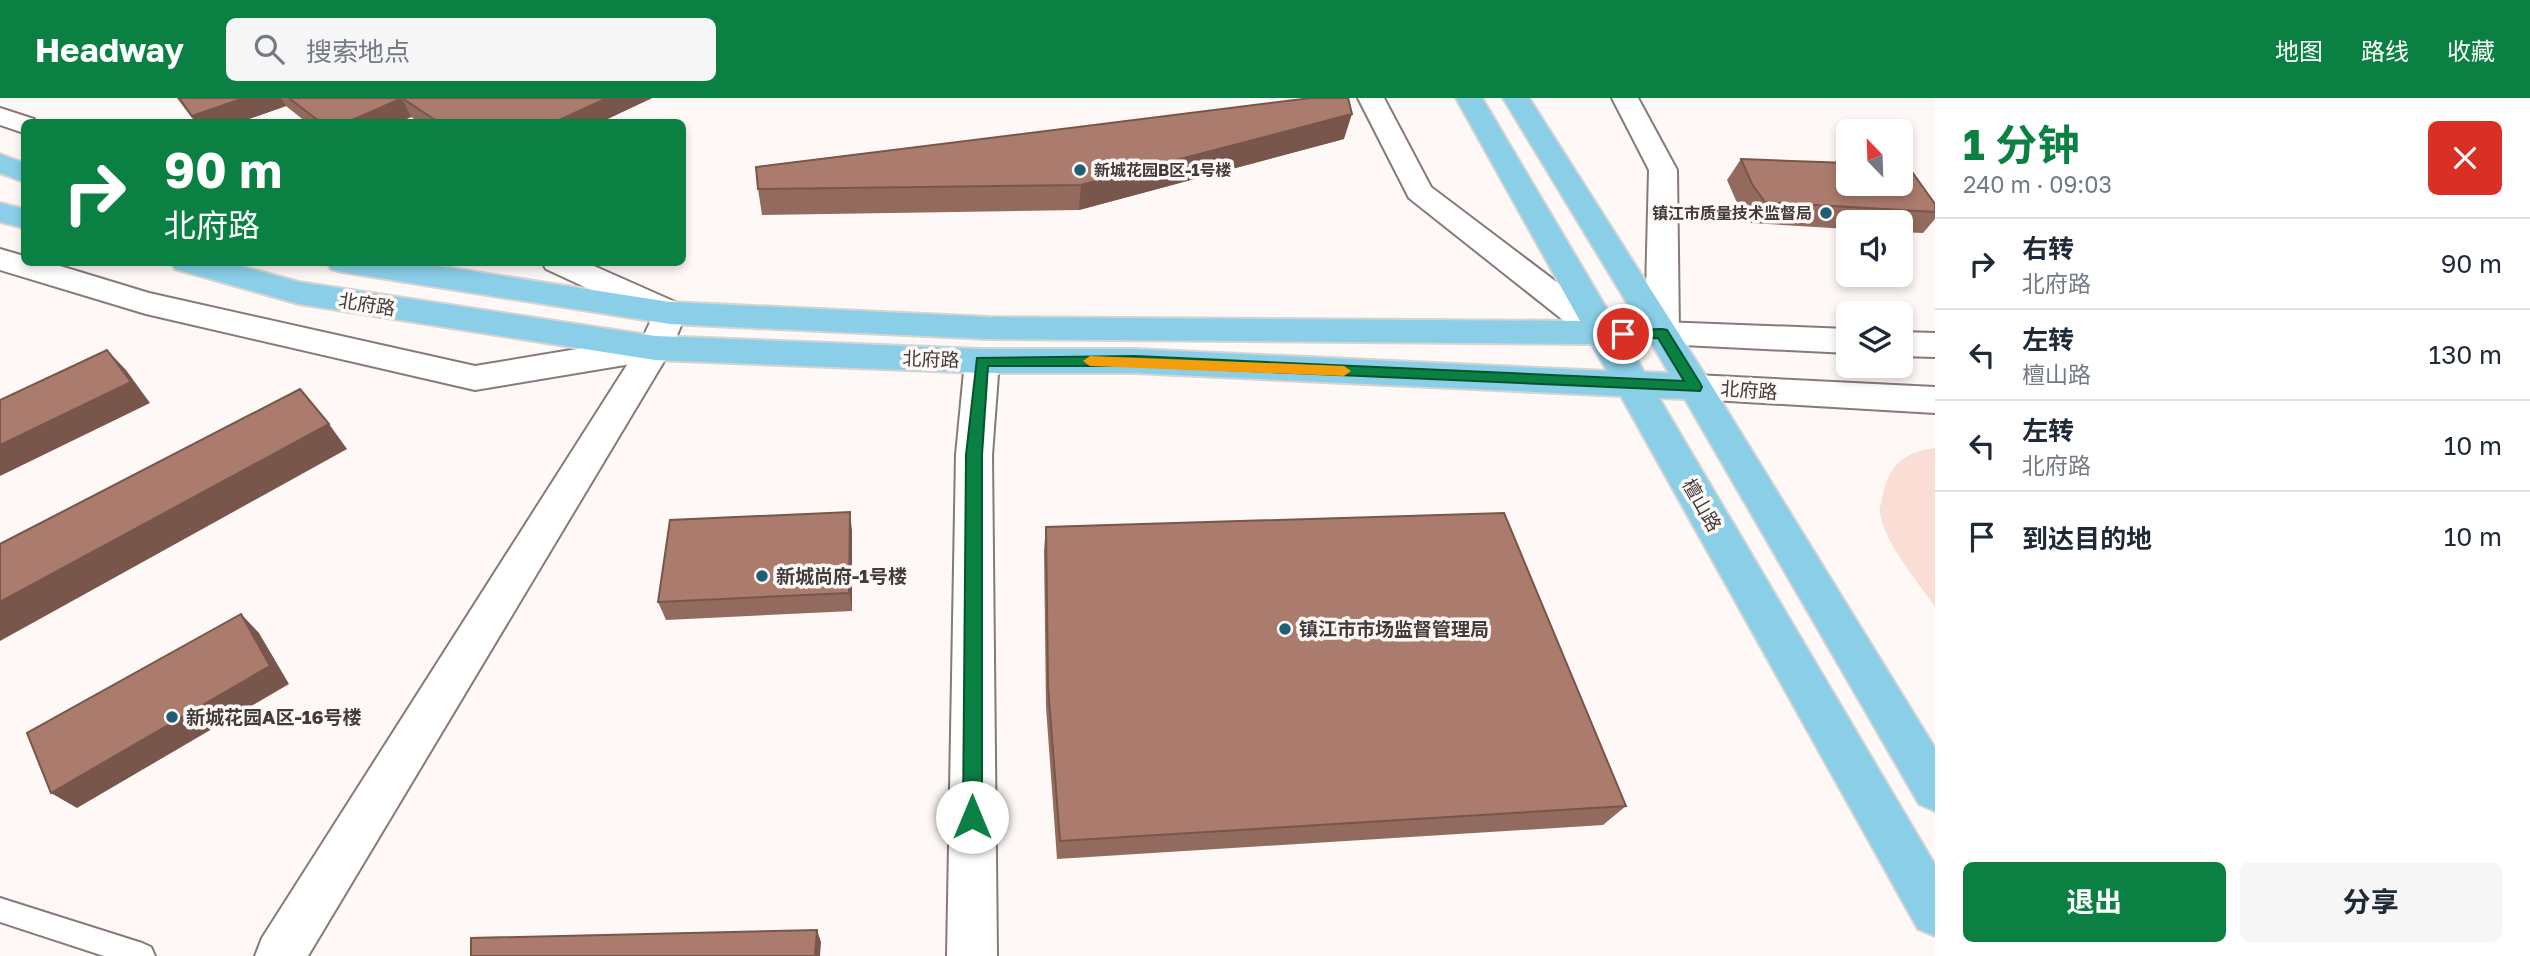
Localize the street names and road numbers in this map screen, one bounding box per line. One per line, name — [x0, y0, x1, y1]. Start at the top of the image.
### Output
street label: 北府路 — [337, 288, 397, 319]
street label: 北府路 — [902, 346, 960, 371]
street label: 北府路 — [1720, 376, 1778, 403]
street label: 檀山路 — [1678, 474, 1727, 535]

